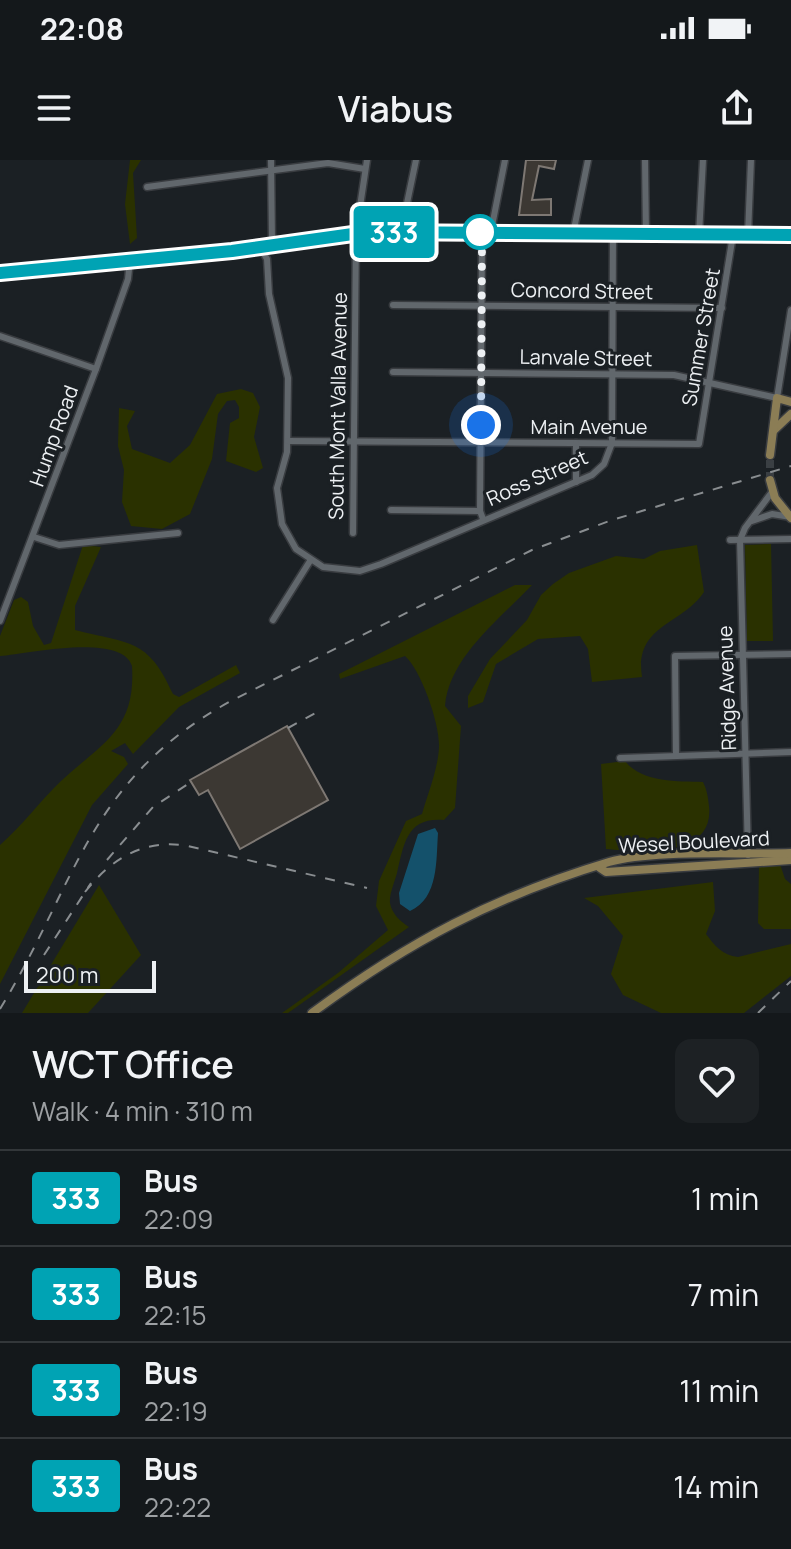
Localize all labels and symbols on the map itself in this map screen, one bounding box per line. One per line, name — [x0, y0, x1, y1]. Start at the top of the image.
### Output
line badge: 333 — [348, 206, 440, 258]
unlabelled marker — [463, 215, 497, 249]
street label: Summer Street — [675, 266, 726, 408]
street label: Concord Street — [511, 276, 653, 305]
street label: South Mont Valla Avenue — [322, 292, 353, 520]
street label: Lanvale Street — [519, 343, 653, 372]
street label: Hump Road — [23, 382, 84, 490]
your location — [461, 405, 501, 445]
street label: Main Avenue — [531, 413, 647, 440]
street label: Ross Street — [482, 443, 592, 512]
street label: Ridge Avenue — [711, 625, 742, 751]
street label: Wesel Boulevard — [618, 824, 770, 859]
scale bar — [24, 957, 156, 993]

